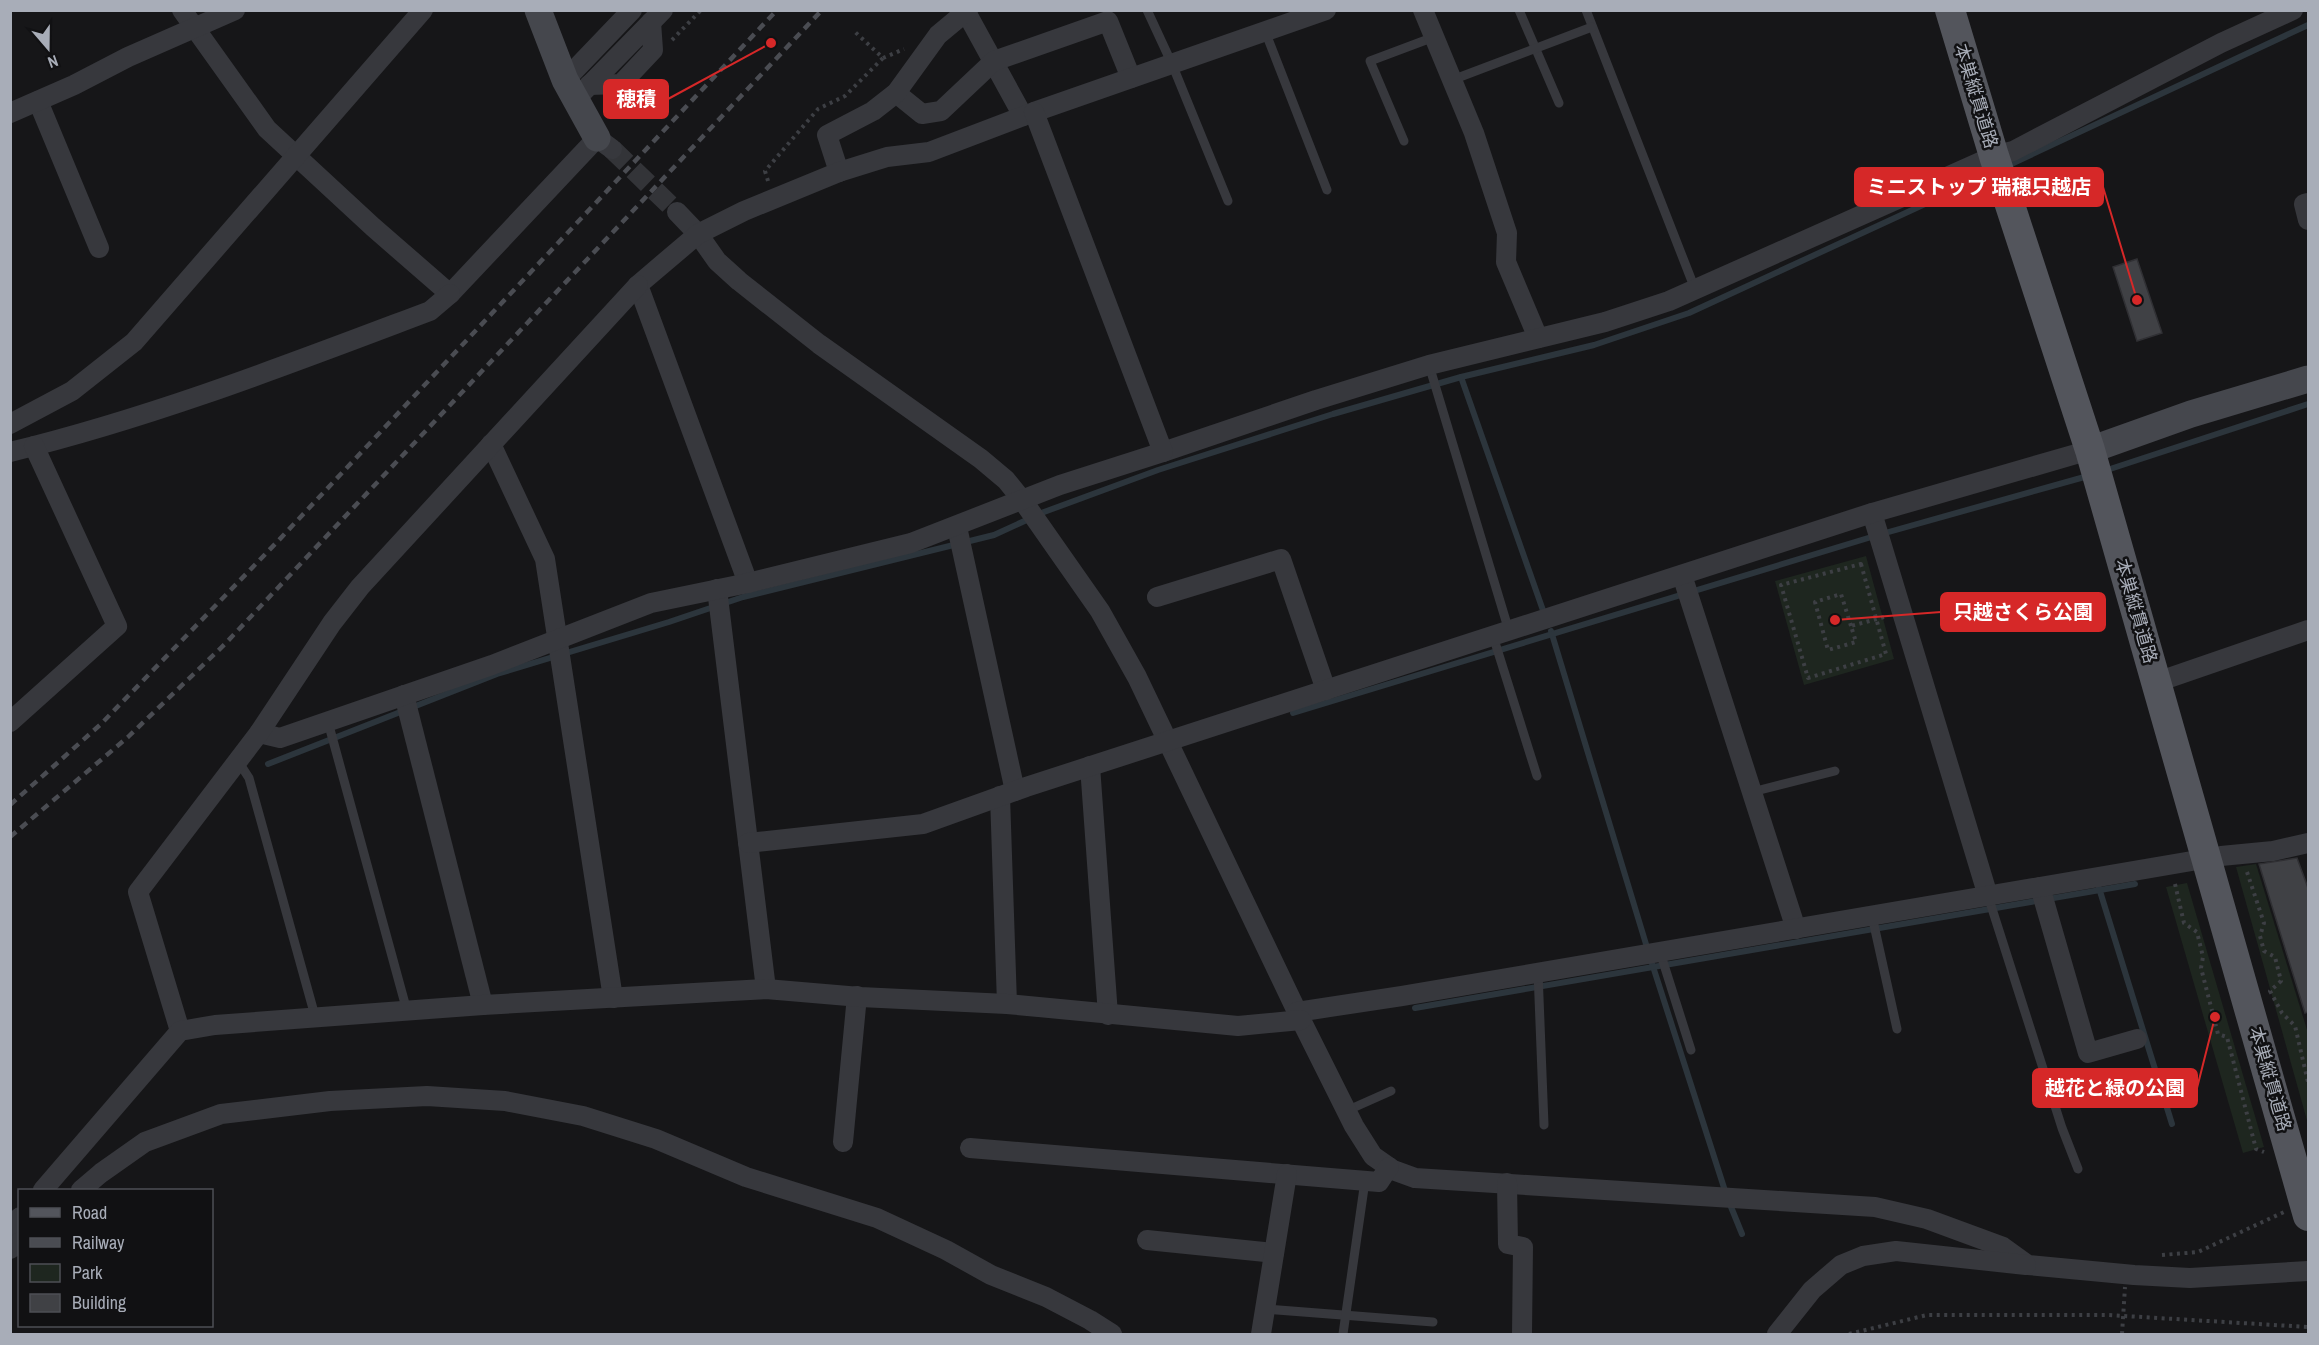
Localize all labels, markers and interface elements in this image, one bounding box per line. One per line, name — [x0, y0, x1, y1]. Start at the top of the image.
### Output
north arrow — [18, 18, 78, 78]
street label: 本巣縦貫道路 — [1949, 41, 2004, 151]
text: N — [45, 50, 61, 74]
callout: 穂積 — [604, 80, 668, 118]
text: 穂積 — [616, 85, 656, 112]
callout: ミニストップ 瑞穂只越店 — [1855, 168, 2103, 206]
text: ミニストップ 瑞穂只越店 — [1867, 173, 2091, 200]
street label: 本巣縦貫道路 — [2110, 556, 2163, 666]
callout: 只越さくら公園 — [1941, 593, 2105, 631]
text: 只越さくら公園 — [1953, 598, 2093, 625]
street label: 本巣縦貫道路 — [2244, 1024, 2297, 1134]
callout: 越花と緑の公園 — [2033, 1069, 2197, 1107]
text: 越花と緑の公園 — [2045, 1074, 2185, 1101]
legend — [18, 1189, 213, 1327]
text: Road — [72, 1200, 107, 1225]
text: Railway — [72, 1230, 125, 1255]
text: Park — [72, 1260, 103, 1285]
text: Building — [72, 1290, 127, 1315]

